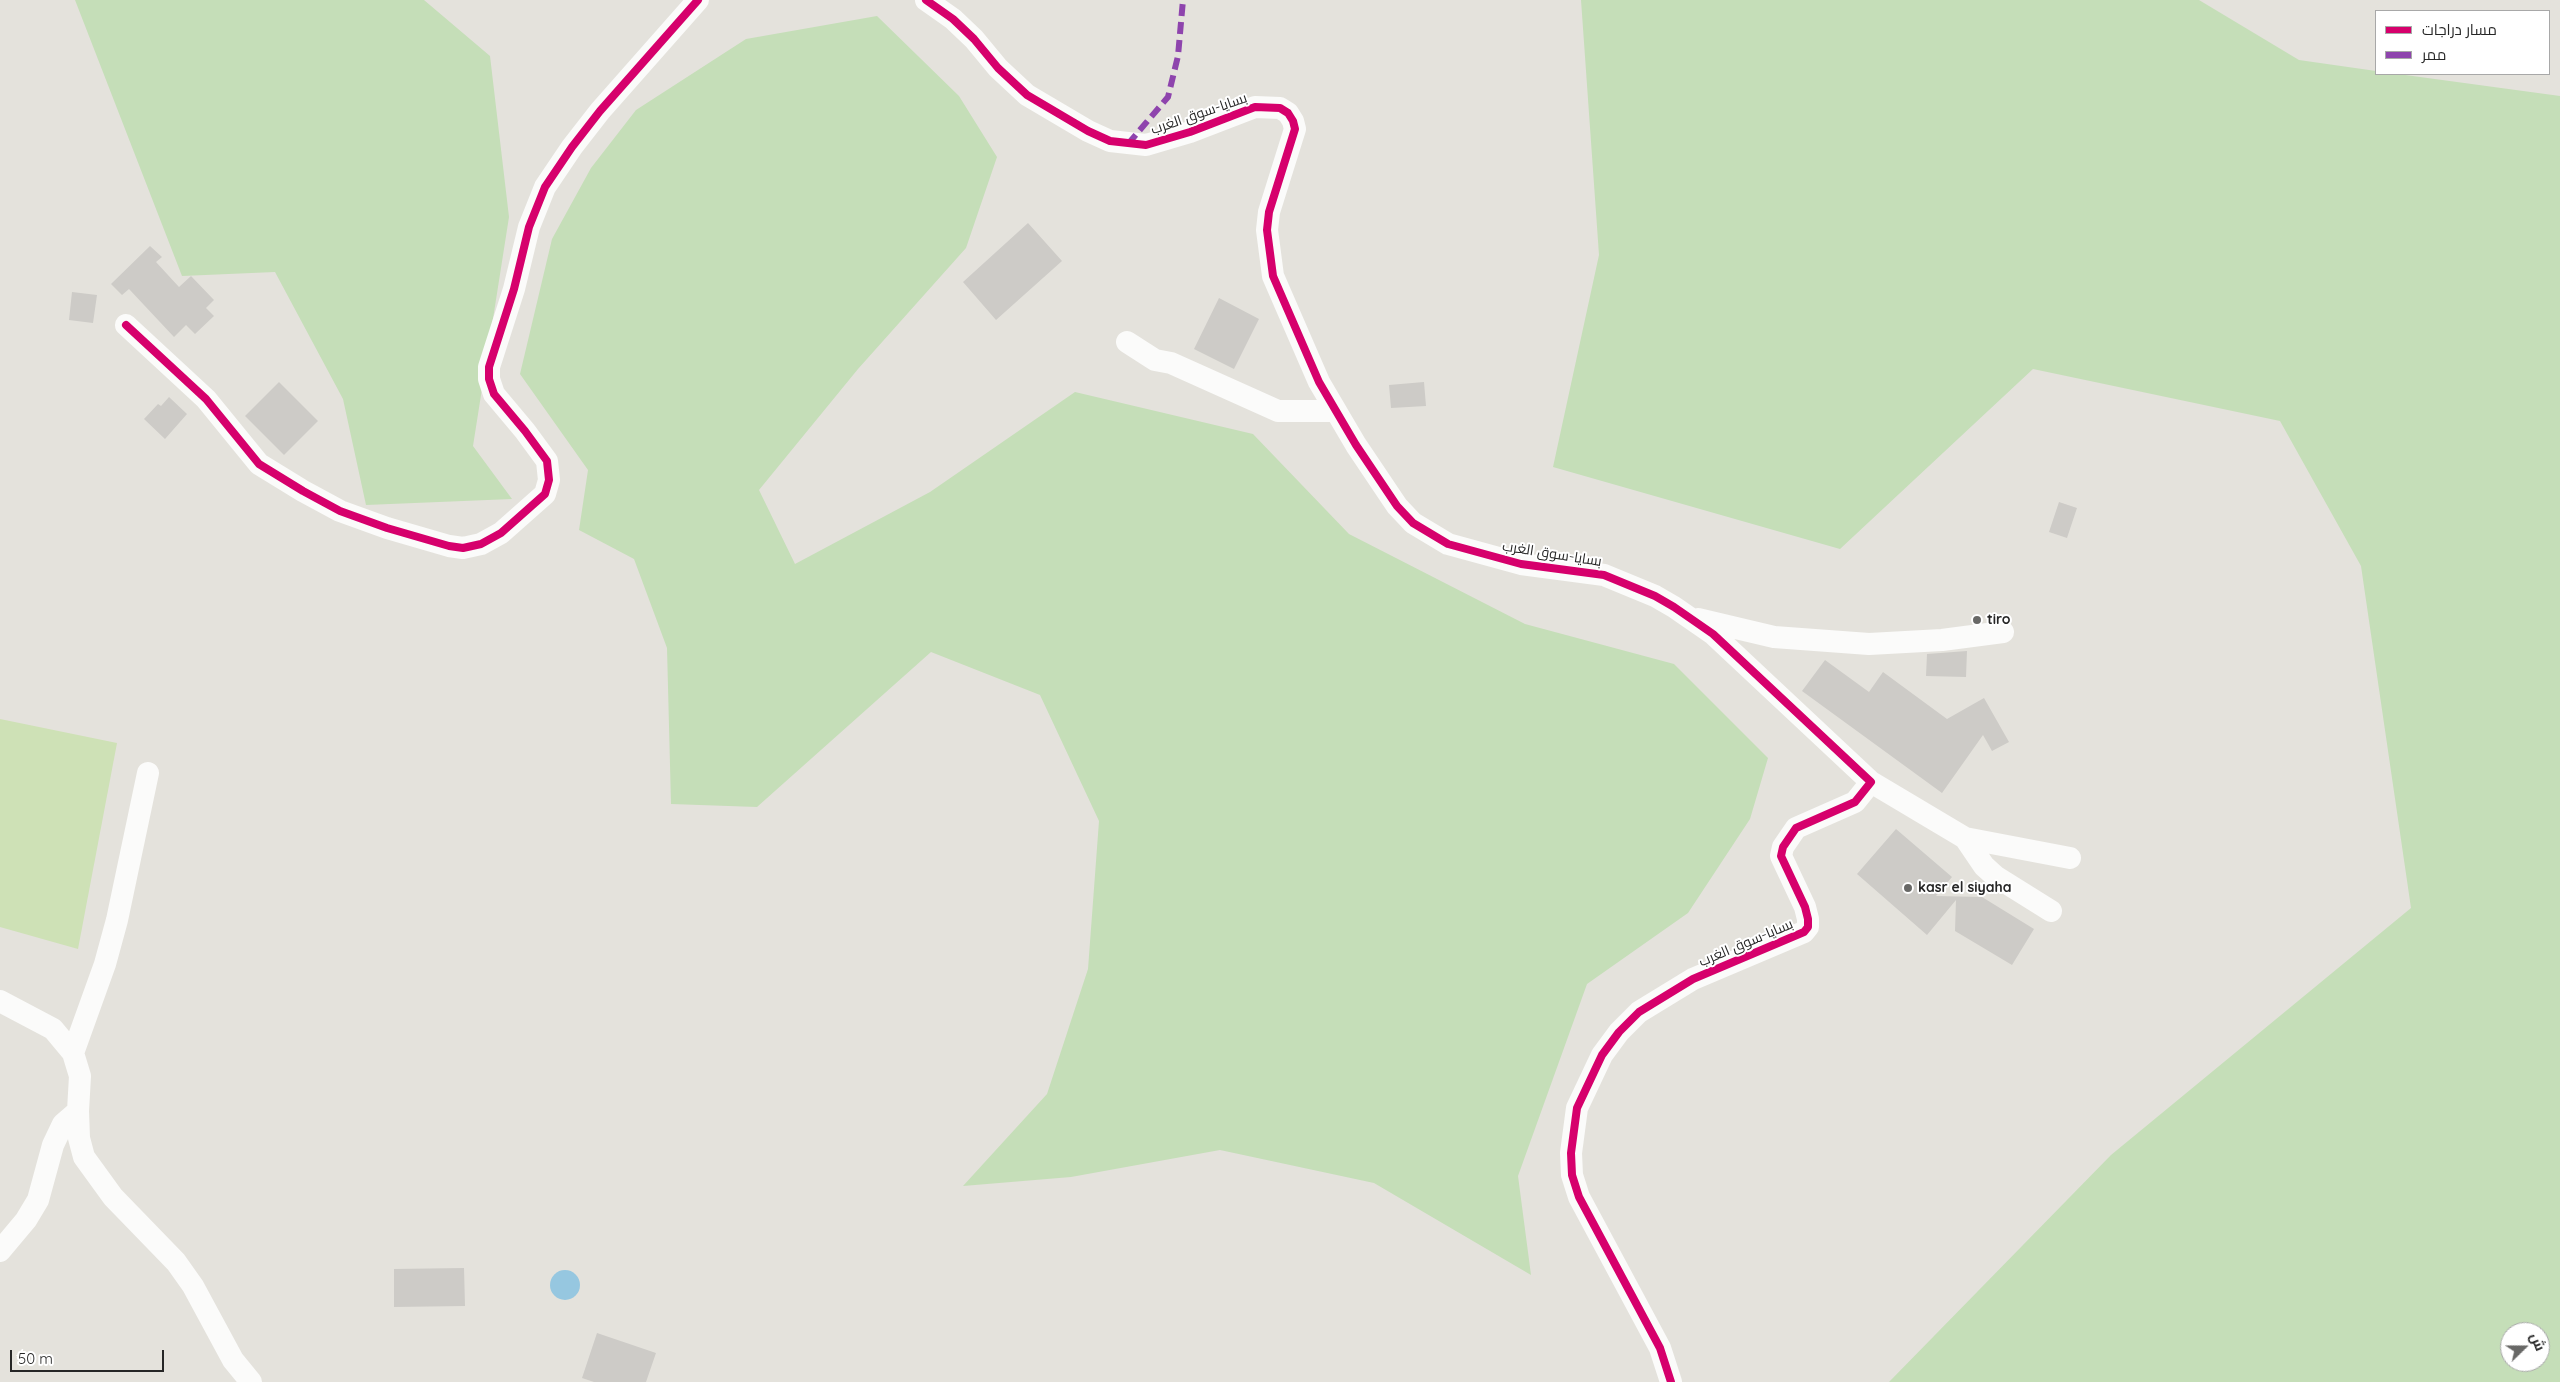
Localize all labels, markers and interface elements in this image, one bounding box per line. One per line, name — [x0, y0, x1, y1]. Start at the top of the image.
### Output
legend — [2375, 10, 2550, 75]
text: مسار دراجات — [2422, 20, 2497, 39]
text: ممر — [2422, 45, 2446, 64]
street label: بسايا-سوق الغرب — [1149, 90, 1249, 138]
street label: بسايا-سوق الغرب — [1501, 538, 1603, 570]
place label: tiro — [1987, 612, 2011, 628]
marker: tiro — [1971, 614, 1983, 626]
place label: kasr el siyaha — [1918, 880, 2011, 896]
marker: kasr el siyaha — [1902, 882, 1914, 894]
street label: بسايا-سوق الغرب — [1696, 916, 1796, 970]
north arrow — [2500, 1322, 2550, 1372]
text: ش — [2526, 1330, 2550, 1353]
scale bar — [12, 1340, 166, 1372]
text: 50 m — [18, 1349, 53, 1368]

